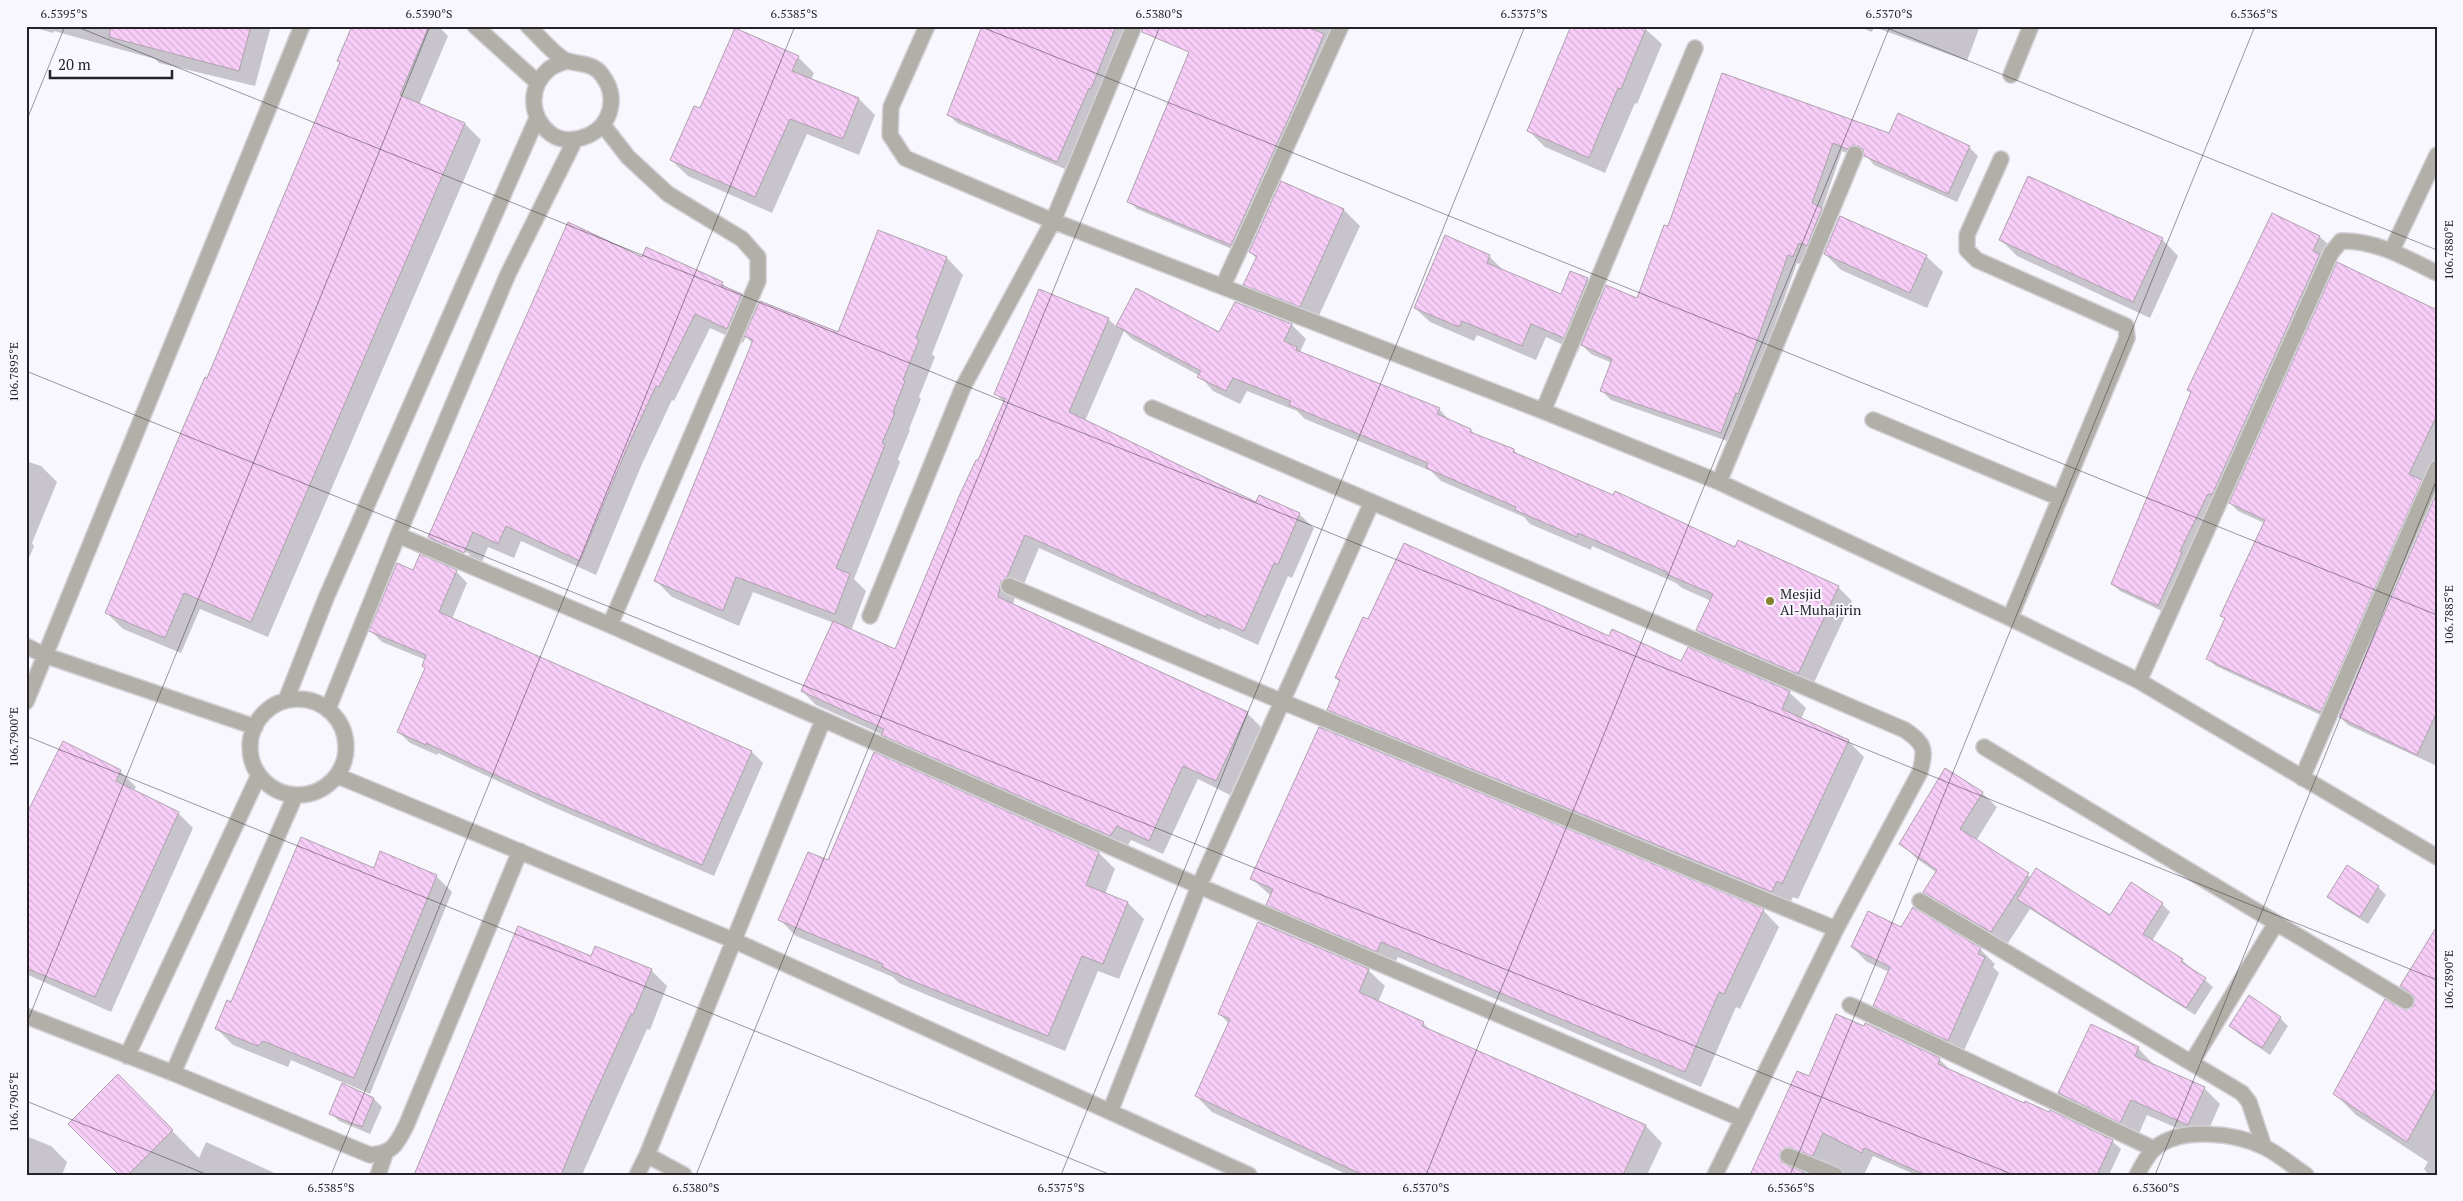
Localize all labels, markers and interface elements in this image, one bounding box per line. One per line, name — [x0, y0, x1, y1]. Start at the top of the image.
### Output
text: 6.5395°S — [41, 6, 87, 21]
text: 6.5390°S — [406, 6, 452, 21]
text: 6.5385°S — [771, 6, 817, 21]
text: 6.5380°S — [1136, 6, 1182, 21]
text: 6.5375°S — [1501, 6, 1547, 21]
text: 6.5370°S — [1866, 6, 1912, 21]
text: 6.5365°S — [2231, 6, 2277, 21]
scale bar — [50, 48, 172, 80]
text: 20 m — [58, 54, 91, 74]
text: 106.7880°E — [2441, 220, 2456, 280]
text: 106.7895°E — [6, 342, 21, 402]
place label: Mesjid Al-Muhajirin — [1780, 584, 1862, 619]
text: 106.7885°E — [2441, 585, 2456, 645]
marker: Mesjid Al-Muhajirin — [1764, 595, 1776, 607]
text: 106.7900°E — [6, 707, 21, 767]
text: 106.7890°E — [2441, 950, 2456, 1010]
text: 106.7905°E — [6, 1072, 21, 1132]
text: 6.5385°S — [308, 1180, 354, 1195]
text: 6.5380°S — [673, 1180, 719, 1195]
text: 6.5375°S — [1038, 1180, 1084, 1195]
text: 6.5370°S — [1403, 1180, 1449, 1195]
text: 6.5365°S — [1768, 1180, 1814, 1195]
text: 6.5360°S — [2133, 1180, 2179, 1195]

